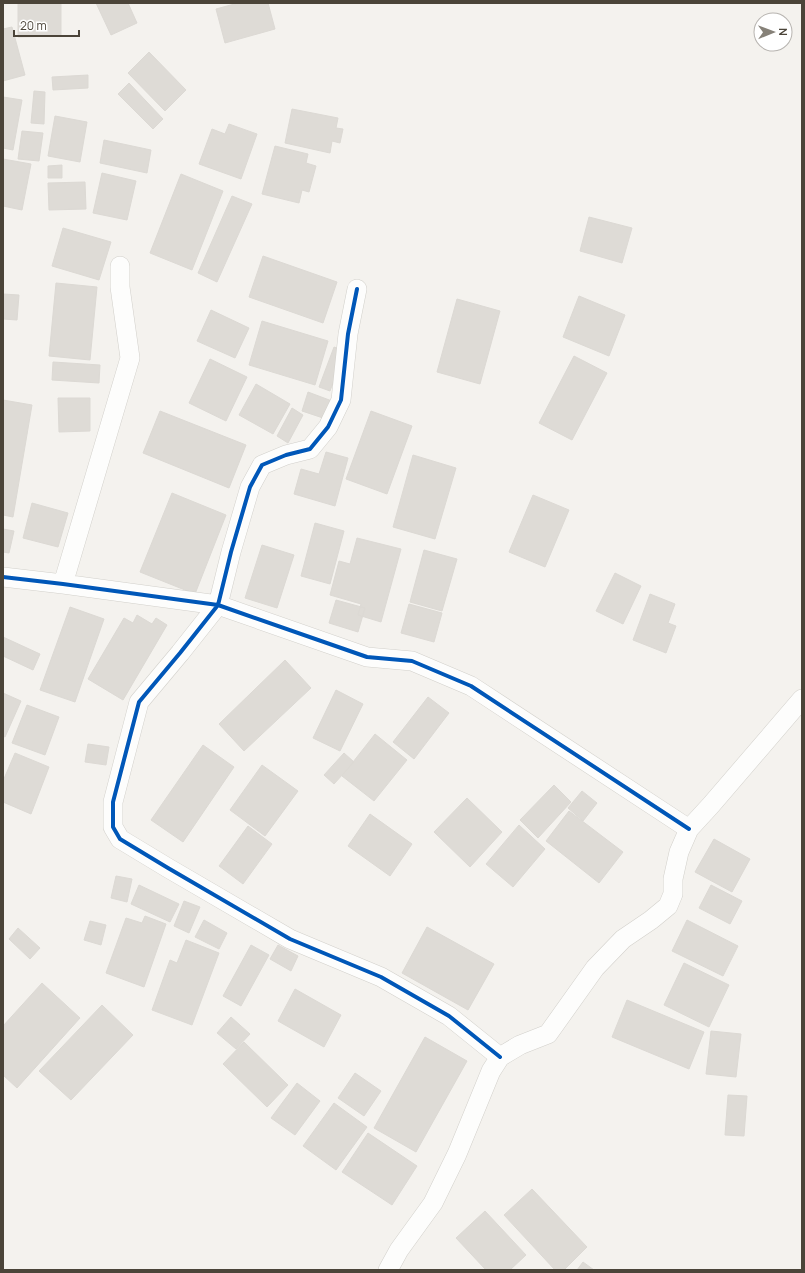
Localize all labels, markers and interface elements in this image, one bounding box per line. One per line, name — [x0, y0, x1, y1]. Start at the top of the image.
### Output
scale bar — [14, 12, 79, 38]
north arrow — [753, 12, 793, 52]
text: 20 m — [20, 17, 47, 34]
text: N — [776, 28, 791, 36]

